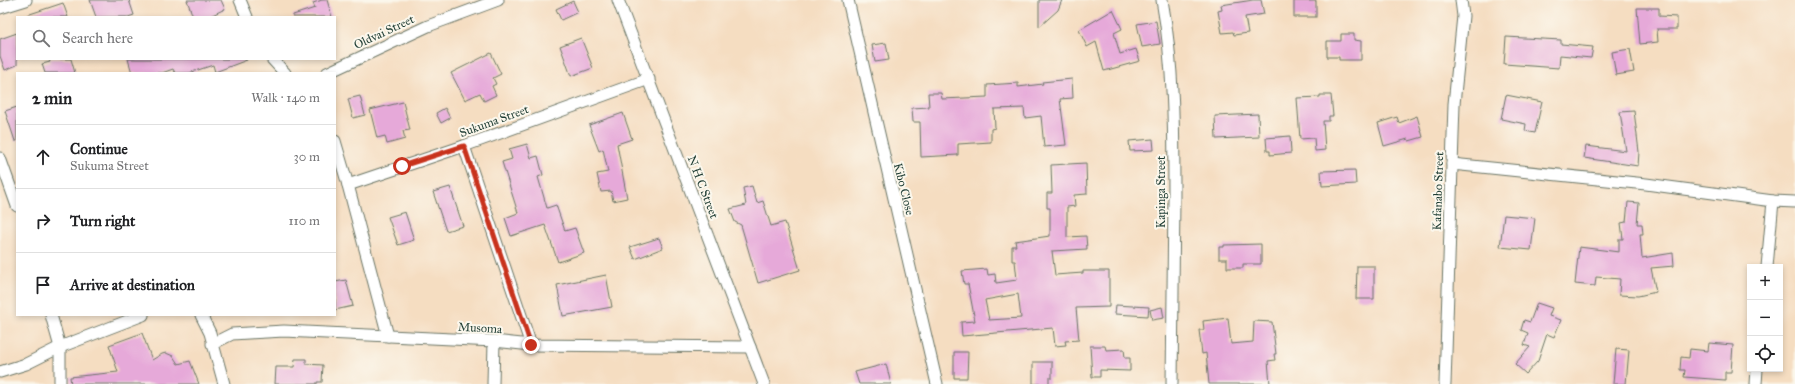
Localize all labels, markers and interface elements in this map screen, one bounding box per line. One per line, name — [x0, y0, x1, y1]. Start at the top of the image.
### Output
street label: Oldvai Street — [352, 12, 417, 52]
search box — [16, 16, 336, 60]
icon: search — [30, 27, 52, 49]
text: Search here — [62, 29, 133, 47]
text: 2 min — [32, 88, 72, 109]
text: Walk · 140 m — [251, 90, 320, 106]
street label: Sukuma Street — [457, 102, 531, 140]
text: Continue — [70, 140, 128, 158]
icon: ahead — [32, 146, 54, 168]
text: 30 m — [294, 149, 320, 165]
street label: Kafanabo Street — [1430, 151, 1446, 231]
street label: N H C Street — [685, 154, 722, 221]
street label: Kapinga Street — [1154, 155, 1169, 228]
route start — [393, 157, 411, 175]
text: Sukuma Street — [70, 158, 149, 174]
street label: Kibo Close — [891, 161, 917, 217]
icon: right — [32, 210, 54, 232]
text: Turn right — [70, 212, 135, 230]
text: 110 m — [288, 213, 320, 229]
map controls — [1747, 264, 1783, 372]
button: + — [1747, 264, 1783, 300]
icon: arrive — [32, 274, 54, 296]
text: Arrive at destination — [70, 276, 195, 294]
button: − — [1747, 300, 1783, 336]
street label: Musoma — [458, 320, 503, 336]
route end — [522, 336, 540, 354]
button: locate — [1747, 336, 1783, 372]

